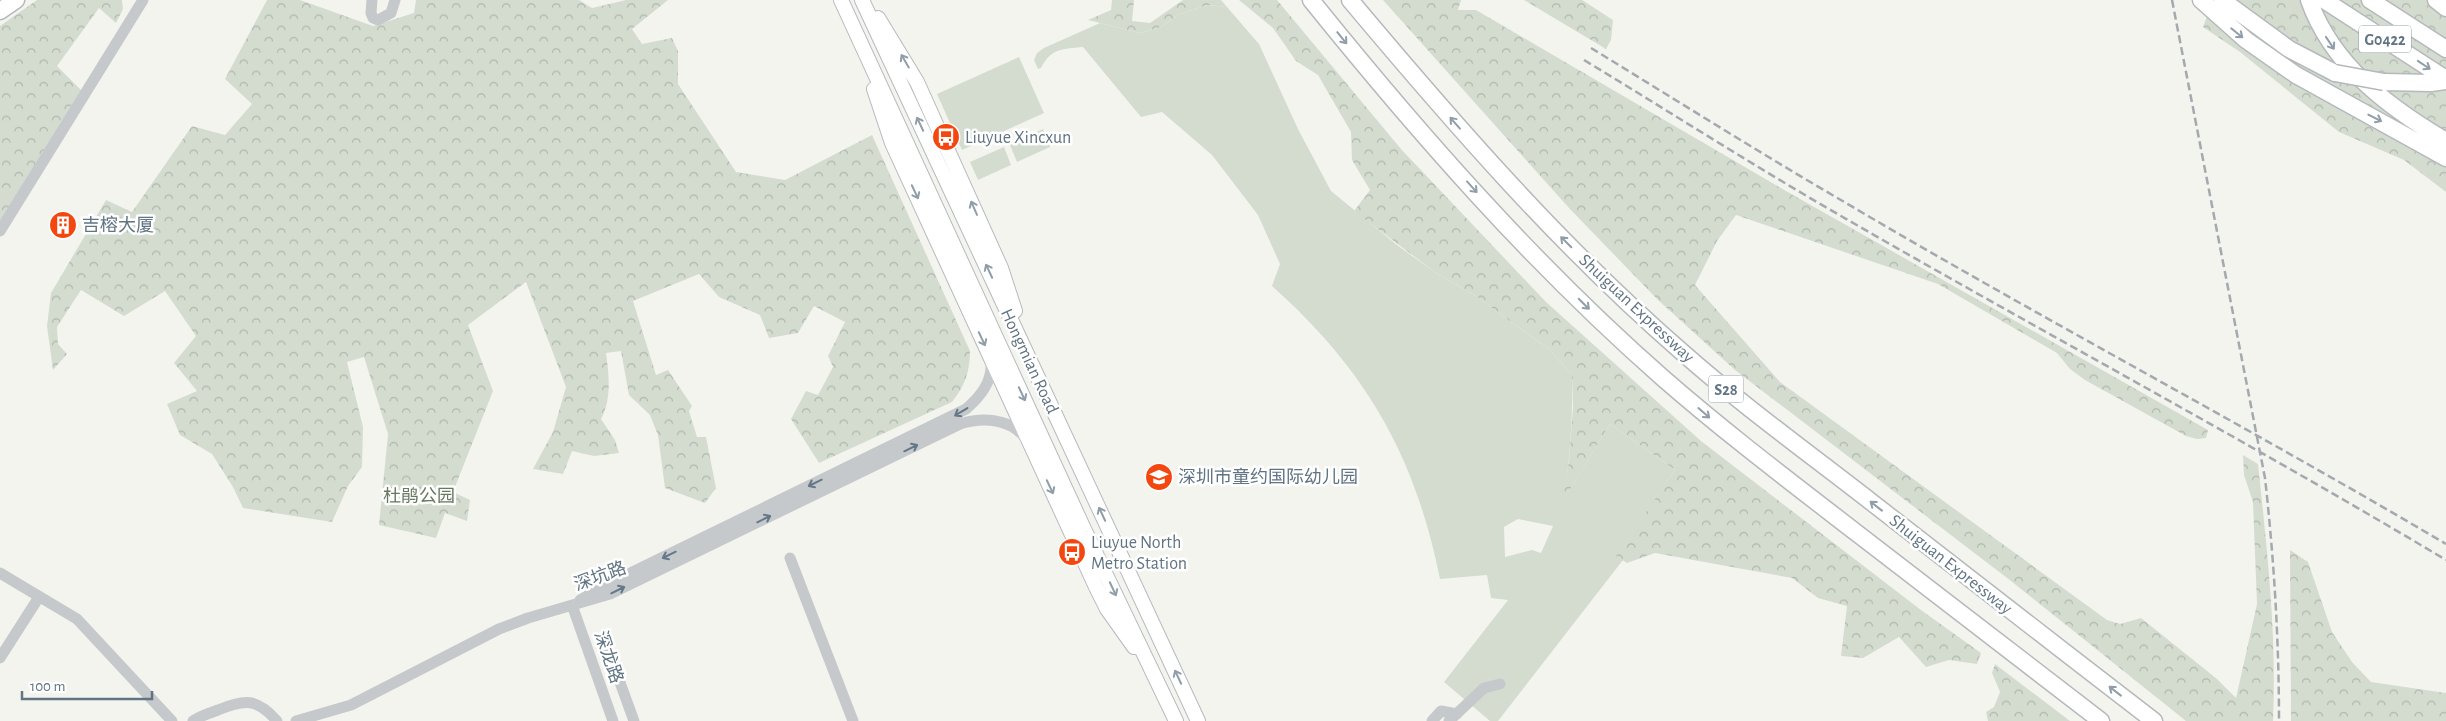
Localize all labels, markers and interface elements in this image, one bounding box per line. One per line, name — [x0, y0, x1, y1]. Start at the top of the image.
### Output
road number: G0422 — [2359, 26, 2411, 52]
one-way arrow — [2230, 27, 2243, 38]
one-way arrow — [1336, 31, 1347, 44]
one-way arrow — [2325, 36, 2335, 50]
one-way arrow — [900, 54, 910, 68]
one-way arrow — [2417, 60, 2431, 70]
one-way arrow — [2367, 114, 2382, 123]
one-way arrow — [915, 117, 924, 132]
one-way arrow — [1449, 117, 1461, 130]
bus stop icon: Liuyue Xincxun — [931, 122, 961, 152]
place label: Liuyue Xincxun — [965, 129, 1071, 147]
one-way arrow — [1466, 180, 1478, 193]
one-way arrow — [910, 184, 920, 199]
one-way arrow — [968, 201, 978, 216]
building icon: 吉榕大厦 — [48, 210, 78, 240]
place label: 吉榕大厦 — [82, 215, 154, 235]
one-way arrow — [1560, 236, 1572, 248]
street label: Shuiguan Expressway — [1575, 251, 1698, 367]
one-way arrow — [983, 264, 993, 279]
one-way arrow — [1577, 298, 1589, 310]
street label: Hongmian Road — [997, 306, 1061, 417]
one-way arrow — [978, 332, 988, 347]
road number: S28 — [1708, 376, 1744, 402]
one-way arrow — [1018, 386, 1027, 401]
one-way arrow — [954, 407, 968, 417]
one-way arrow — [1698, 408, 1711, 419]
one-way arrow — [903, 443, 918, 453]
school or university icon: 深圳市童约国际幼儿园 — [1144, 462, 1174, 492]
place label: 深圳市童约国际幼儿园 — [1178, 467, 1358, 487]
one-way arrow — [808, 479, 823, 489]
one-way arrow — [1046, 479, 1055, 494]
park label: 杜鹃公园 — [383, 487, 455, 506]
one-way arrow — [1869, 501, 1883, 511]
one-way arrow — [1096, 507, 1106, 522]
street label: Shuiguan Expressway — [1886, 511, 2015, 618]
one-way arrow — [757, 514, 772, 524]
place label: Liuyue North Metro Station — [1091, 534, 1187, 573]
bus stop icon: Liuyue North Metro Station — [1057, 537, 1087, 567]
one-way arrow — [662, 550, 677, 560]
street label: 深坑路 — [571, 557, 629, 595]
one-way arrow — [1108, 581, 1118, 596]
one-way arrow — [610, 585, 625, 594]
street label: 深龙路 — [591, 628, 627, 686]
scale bar — [22, 668, 152, 700]
one-way arrow — [1172, 670, 1182, 685]
text: 100 m — [30, 679, 65, 694]
one-way arrow — [2109, 686, 2122, 697]

